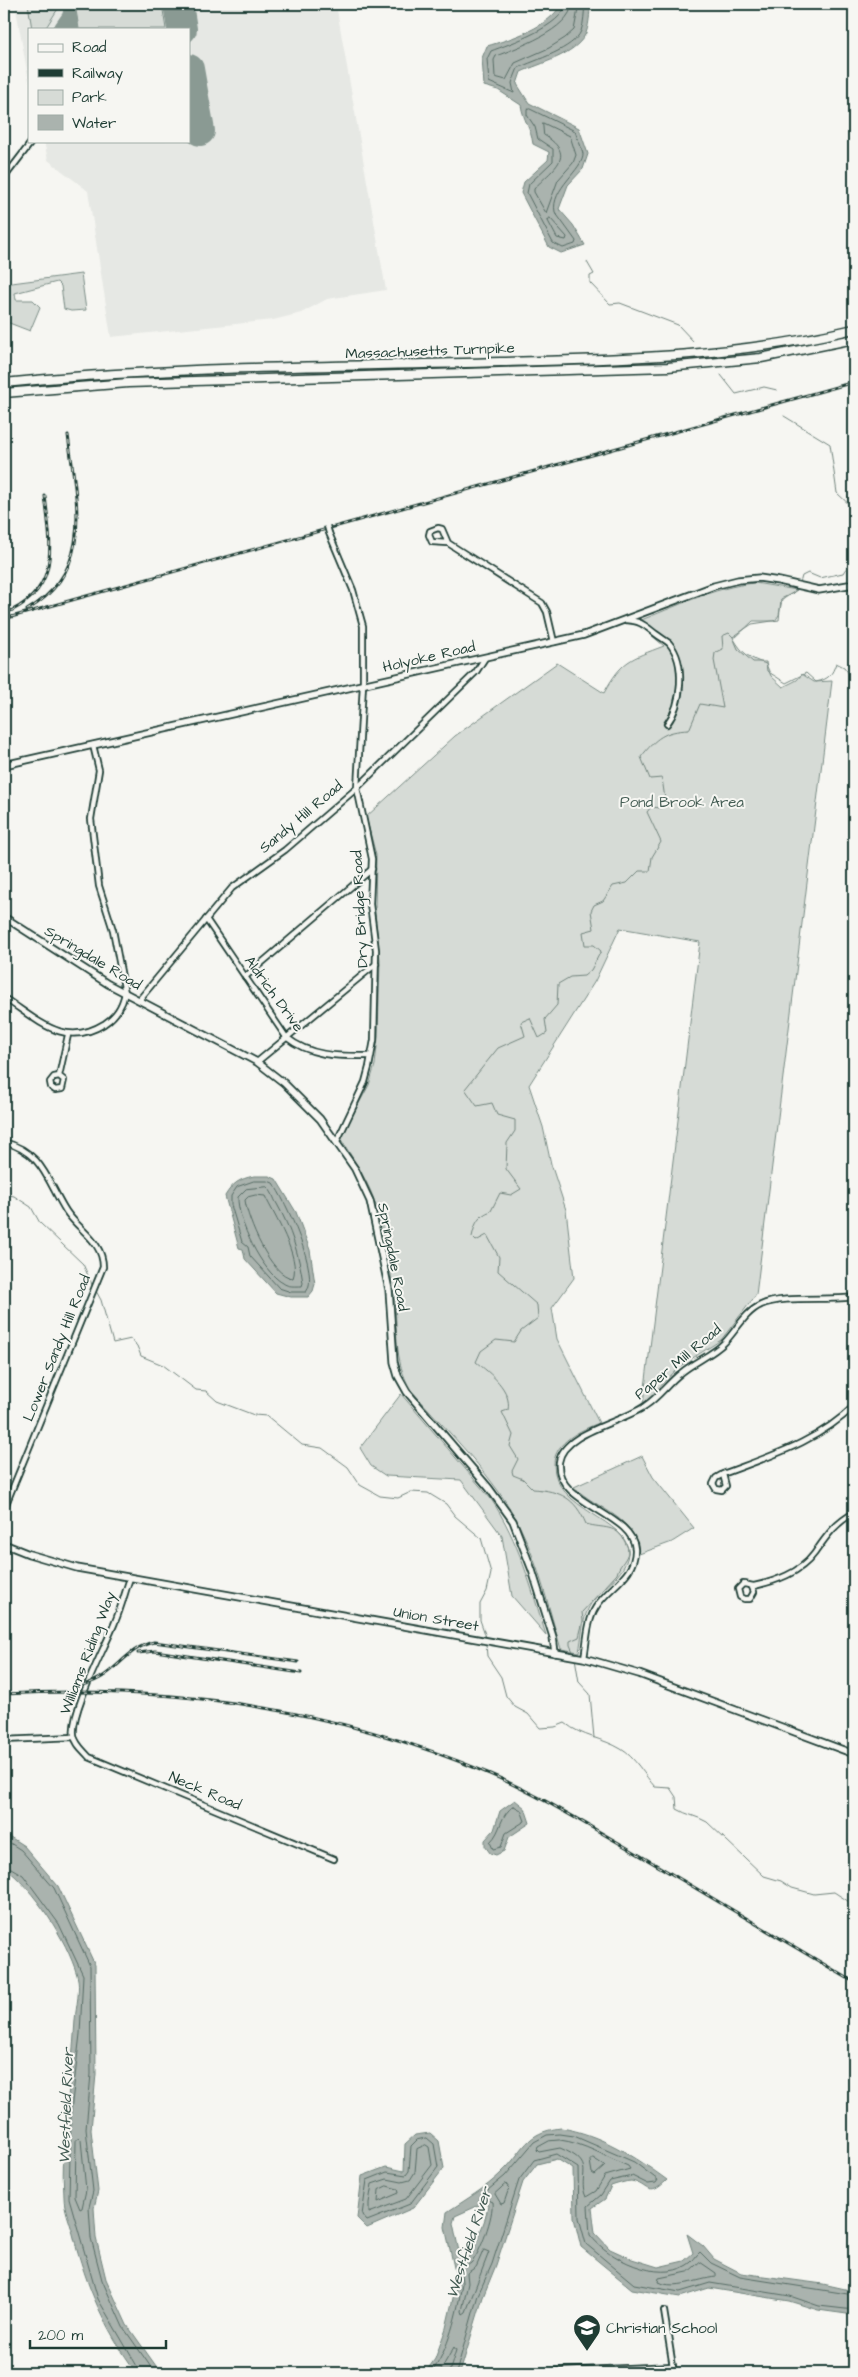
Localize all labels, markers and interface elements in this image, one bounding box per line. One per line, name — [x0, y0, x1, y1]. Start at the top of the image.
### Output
legend — [28, 28, 190, 142]
text: Road — [72, 37, 107, 58]
text: Railway — [72, 63, 123, 85]
text: Park — [72, 87, 107, 108]
text: Water — [72, 113, 116, 134]
street label: Massachusetts Turnpike — [345, 338, 515, 364]
street label: Holyoke Road — [381, 636, 478, 679]
street label: Sandy Hill Road — [255, 776, 348, 859]
park label: Pond Brook Area — [620, 792, 744, 813]
street label: Dry Bridge Road — [346, 849, 375, 968]
street label: Springdale Road — [40, 921, 146, 996]
street label: Aldrich Drive — [239, 952, 309, 1036]
street label: Springdale Road — [371, 1201, 414, 1313]
street label: Lower Sandy Hill Road — [18, 1271, 97, 1425]
street label: Paper Mill Road — [630, 1319, 726, 1405]
street label: Williams Riding Way — [55, 1588, 122, 1718]
street label: Union Street — [392, 1601, 480, 1637]
street label: Neck Road — [166, 1766, 245, 1816]
water label: Westfield River — [53, 2046, 79, 2164]
water label: Westfield River — [441, 2183, 498, 2301]
school or university icon: Christian School — [572, 2313, 602, 2352]
scale bar — [30, 2317, 166, 2349]
place label: Christian School — [606, 2318, 717, 2339]
text: 200 m — [38, 2325, 84, 2346]

